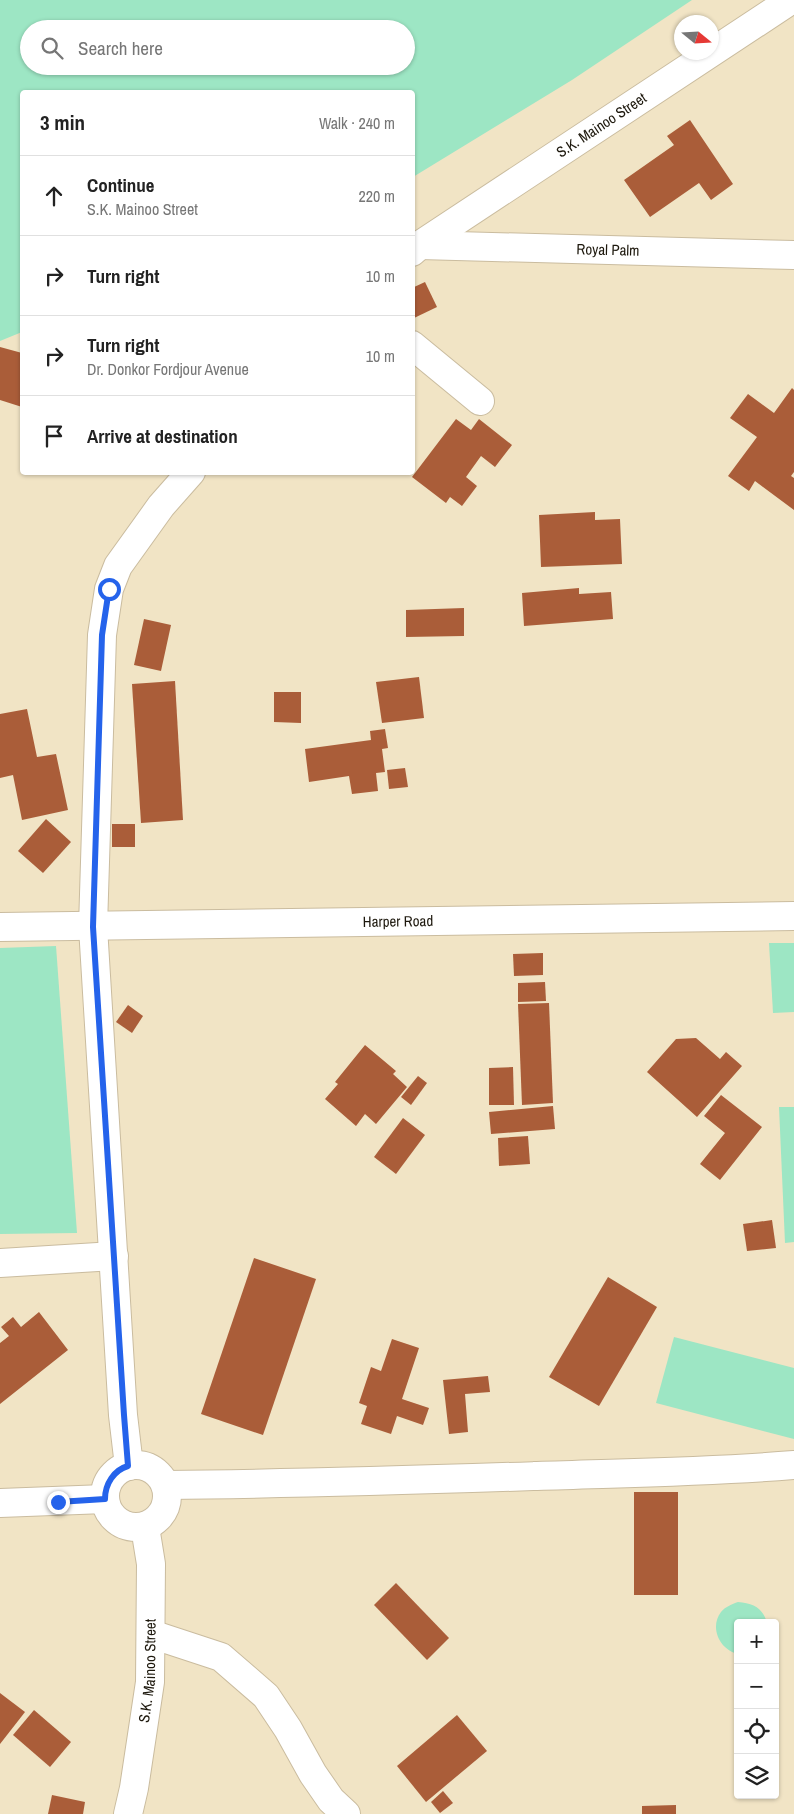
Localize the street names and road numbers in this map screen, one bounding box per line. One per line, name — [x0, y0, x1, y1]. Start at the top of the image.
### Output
street label: S.K. Mainoo Street — [552, 87, 651, 162]
street label: Royal Palm — [576, 238, 640, 261]
street label: Harper Road — [363, 910, 433, 932]
street label: S.K. Mainoo Street — [133, 1618, 161, 1724]

